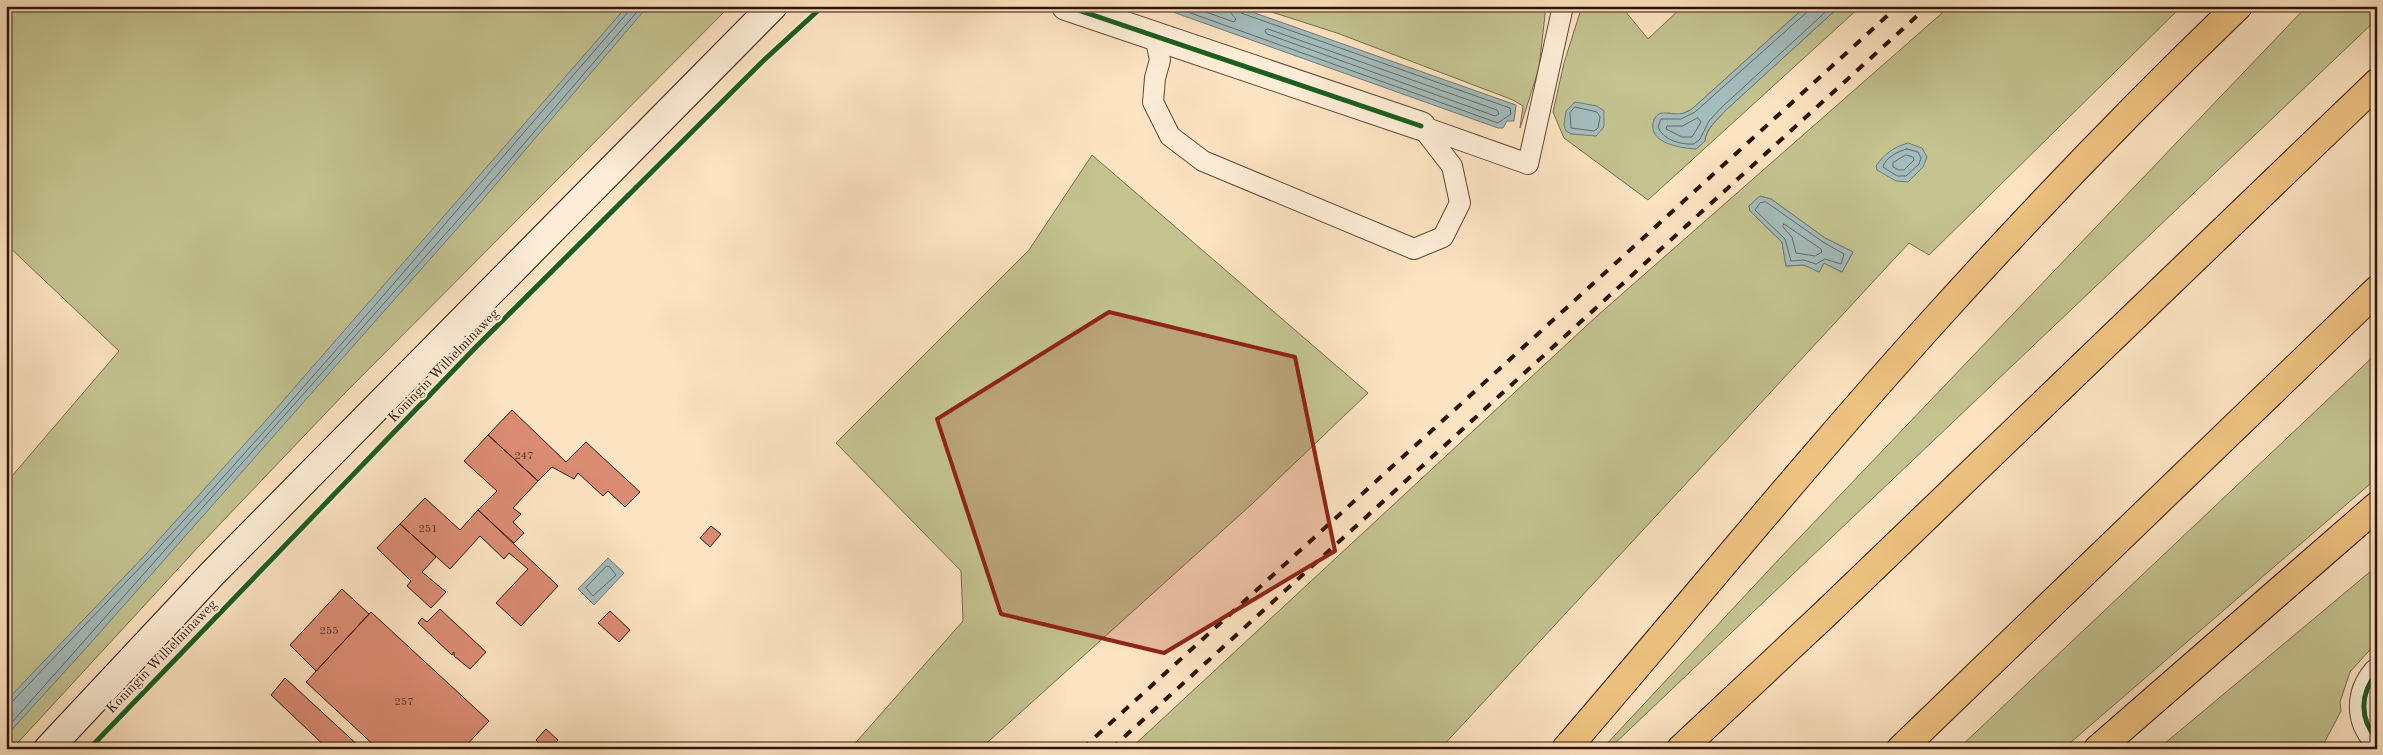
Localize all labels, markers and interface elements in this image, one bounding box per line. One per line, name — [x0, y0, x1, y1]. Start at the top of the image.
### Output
street label: Koningin Wilhelminaweg — [386, 306, 502, 425]
house number: 247 — [514, 451, 534, 462]
house number: 251 — [418, 524, 438, 535]
street label: Koningin Wilhelminaweg — [104, 597, 220, 716]
house number: 255 — [319, 626, 339, 637]
house number: 257 — [394, 697, 414, 708]

